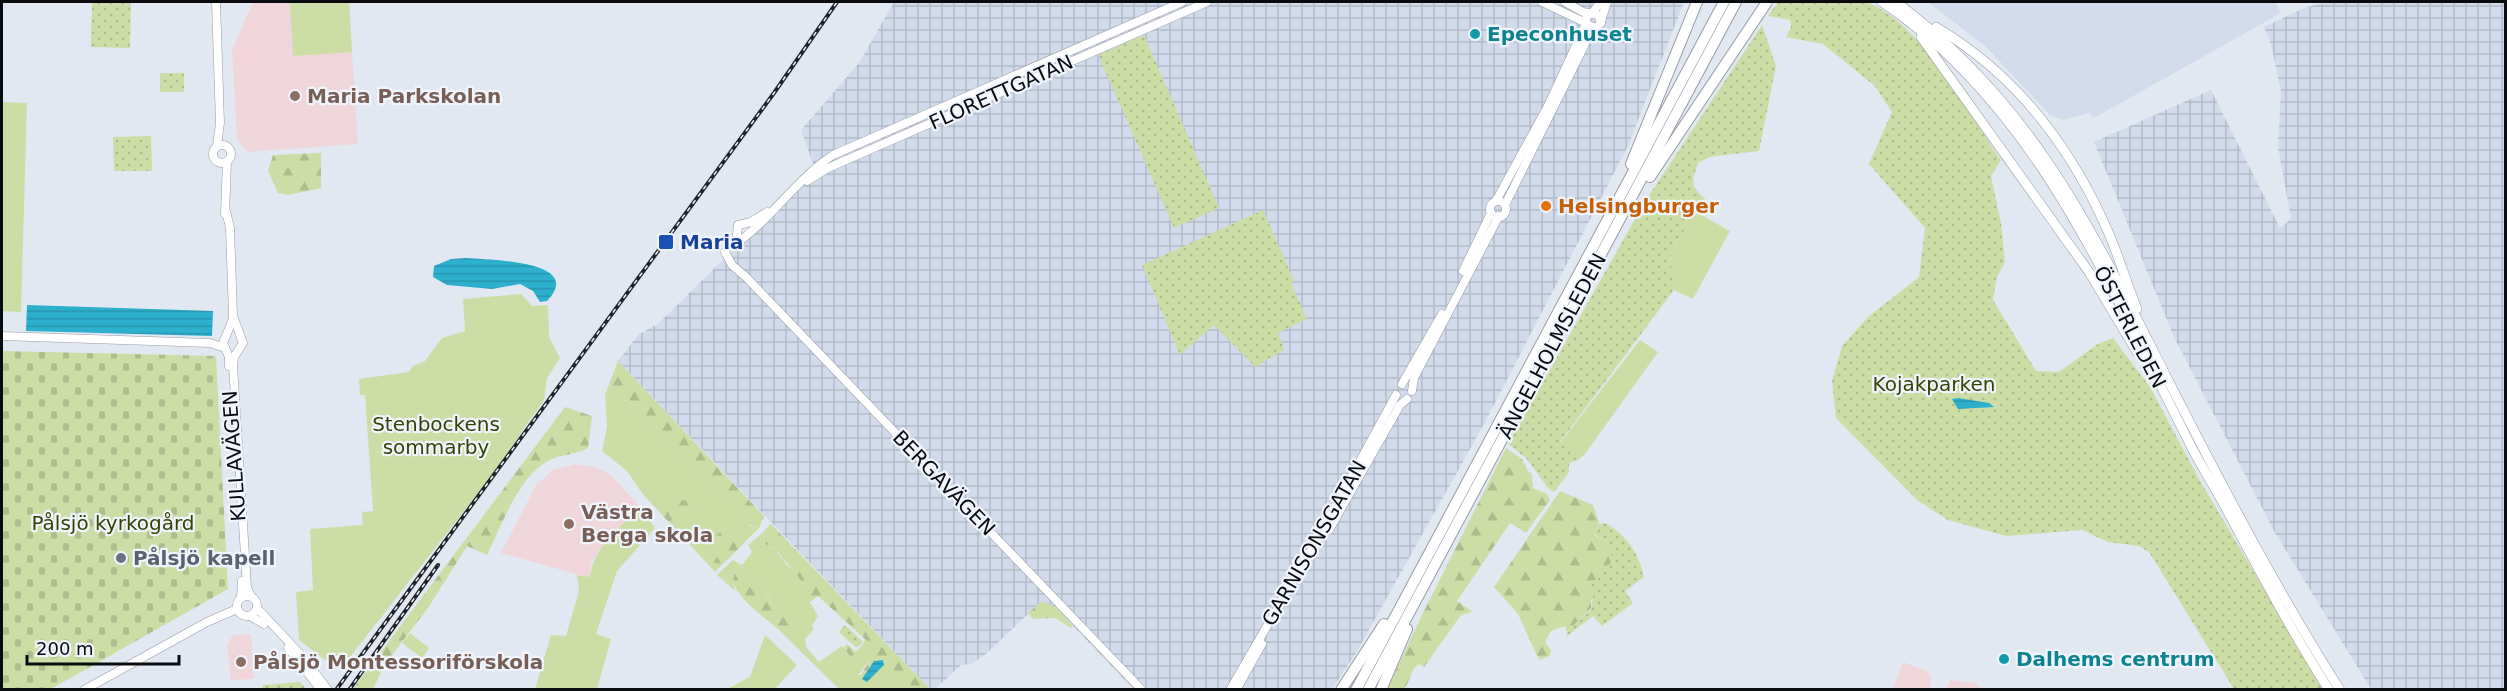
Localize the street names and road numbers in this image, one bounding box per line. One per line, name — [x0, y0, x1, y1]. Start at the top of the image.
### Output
street label: FLORETTGATAN — [925, 49, 1077, 135]
street label: ÄNGELHOLMSLEDEN — [1493, 249, 1611, 443]
street label: ÖSTERLEDEN — [2089, 262, 2171, 392]
street label: KULLAVÄGEN — [217, 390, 251, 522]
street label: BERGAVÄGEN — [888, 425, 1000, 541]
street label: GARNISONSGATAN — [1257, 456, 1371, 630]

